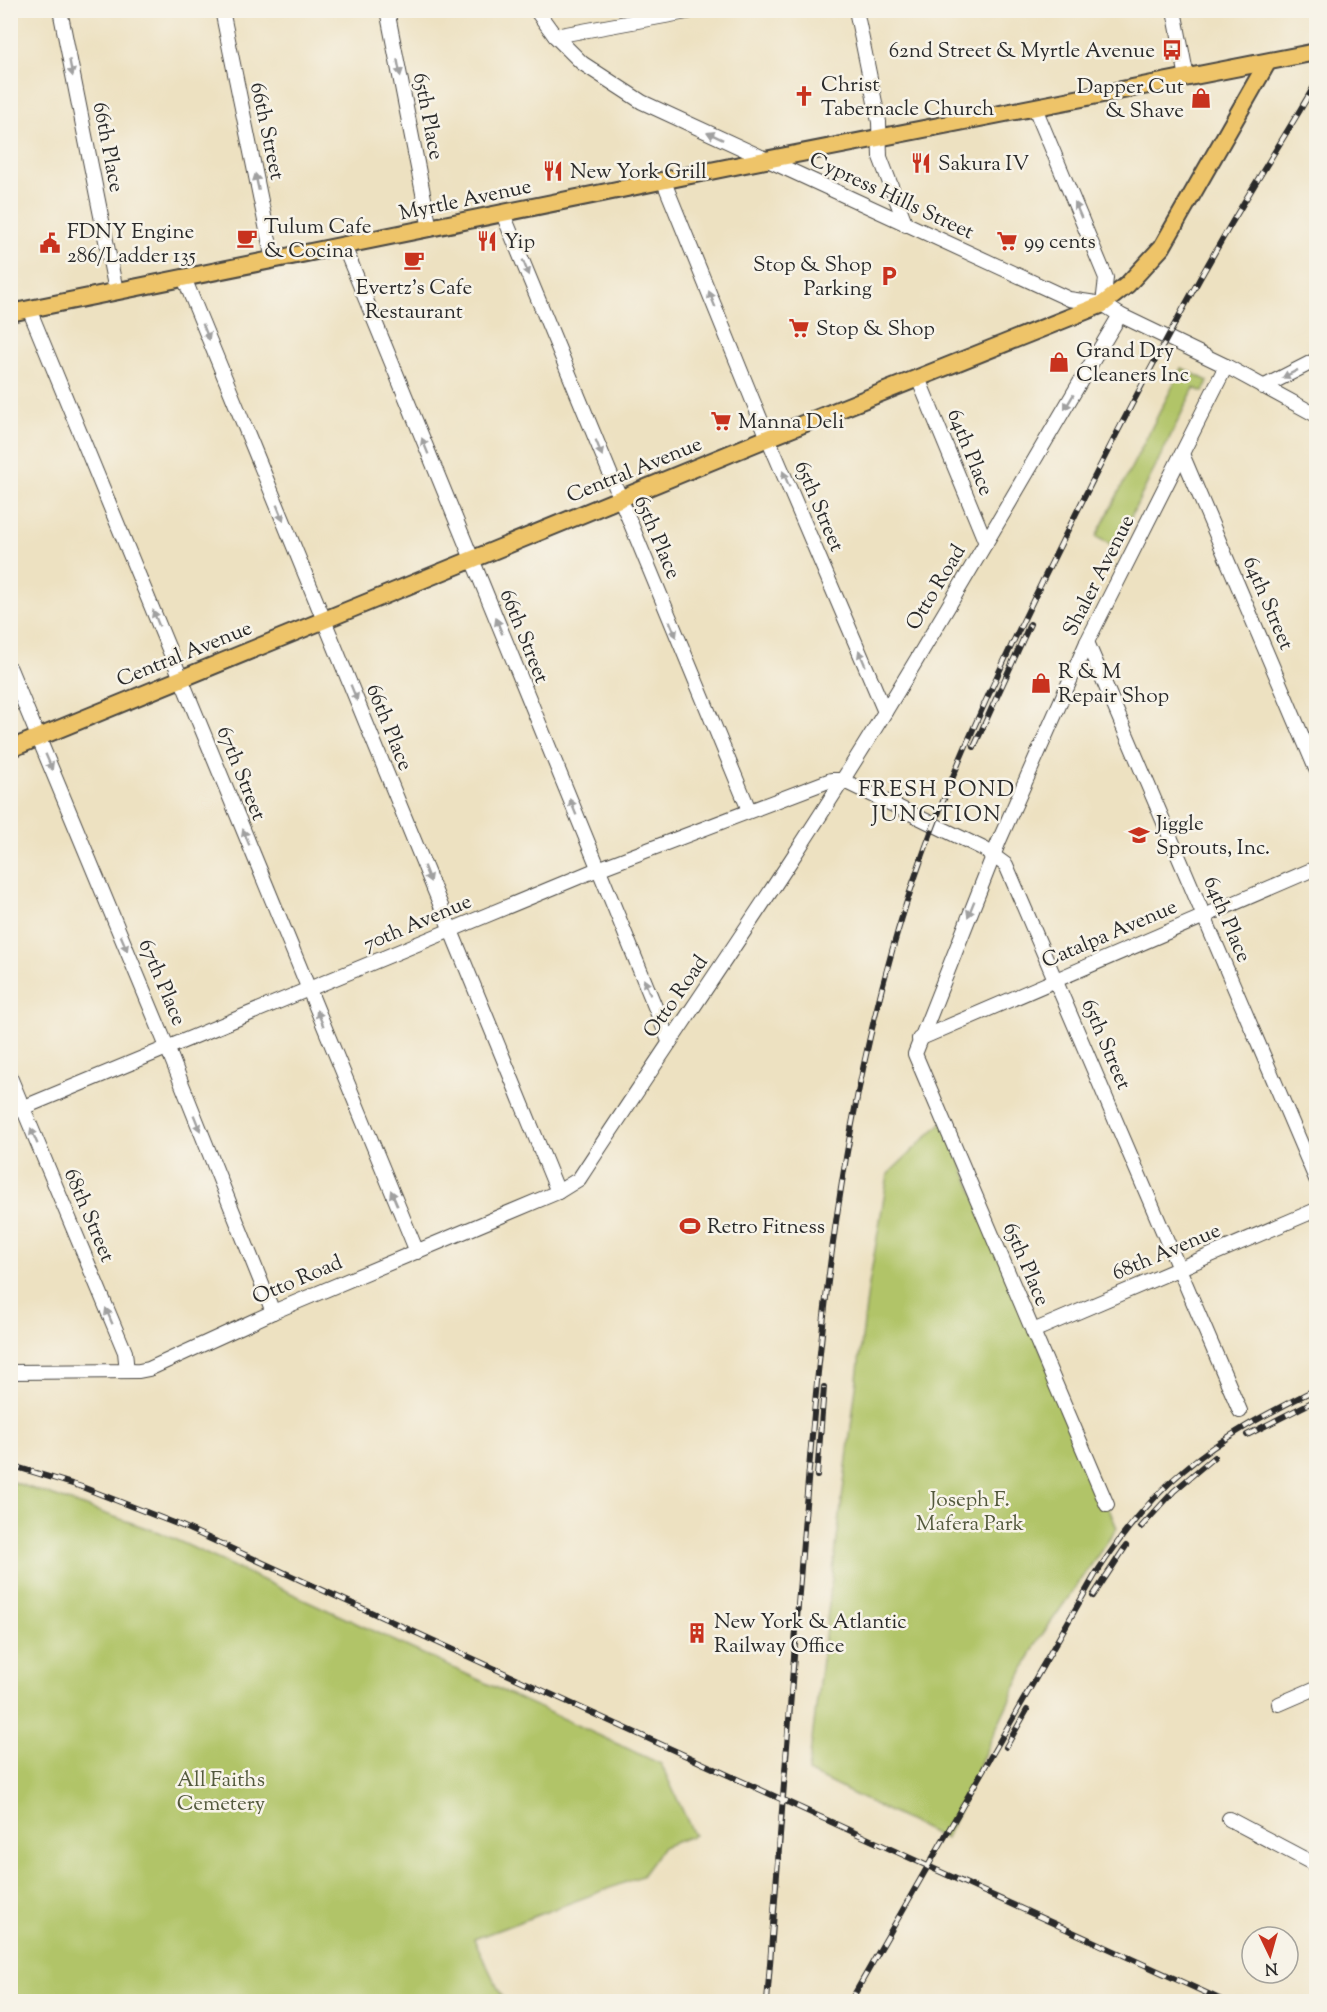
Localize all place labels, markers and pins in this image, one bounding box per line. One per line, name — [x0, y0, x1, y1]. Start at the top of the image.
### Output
place label: 62nd Street & Myrtle Avenue — [889, 37, 1155, 67]
bus stop icon: 62nd Street & Myrtle Avenue — [1160, 38, 1184, 62]
place label: Christ Tabernacle Church — [821, 71, 994, 125]
place label: Dapper Cut & Shave — [1077, 73, 1184, 127]
church icon: Christ Tabernacle Church — [792, 84, 816, 108]
shop icon: Dapper Cut & Shave — [1189, 86, 1213, 110]
place label: Sakura IV — [938, 150, 1029, 180]
restaurant icon: Sakura IV — [909, 151, 933, 175]
place label: New York Grill — [570, 158, 707, 188]
restaurant icon: New York Grill — [541, 159, 565, 183]
place label: Tulum Cafe & Cocina — [264, 213, 372, 267]
place label: FDNY Engine 286/Ladder 135 — [67, 218, 196, 272]
cafe icon: Tulum Cafe & Cocina — [235, 226, 259, 250]
place label: Yip — [504, 228, 535, 258]
place label: 99 cents — [1024, 228, 1096, 258]
restaurant icon: Yip — [475, 229, 499, 253]
supermarket icon: 99 cents — [995, 229, 1019, 253]
public building icon: FDNY Engine 286/Ladder 135 — [38, 231, 62, 255]
cafe icon: Evertz's Cafe Restaurant — [402, 248, 426, 272]
place label: Stop & Shop Parking — [753, 251, 872, 305]
parking icon: Stop & Shop Parking — [877, 264, 901, 288]
place label: Evertz's Cafe Restaurant — [356, 274, 472, 328]
place label: Stop & Shop — [816, 315, 935, 345]
supermarket icon: Stop & Shop — [787, 316, 811, 340]
place label: Grand Dry Cleaners Inc — [1076, 337, 1189, 391]
shop icon: Grand Dry Cleaners Inc — [1047, 350, 1071, 374]
place label: Manna Deli — [738, 408, 844, 438]
supermarket icon: Manna Deli — [709, 409, 733, 433]
place label: R & M Repair Shop — [1058, 658, 1169, 712]
shop icon: R & M Repair Shop — [1029, 671, 1053, 695]
place label: Jiggle Sprouts, Inc. — [1155, 810, 1270, 864]
school or university icon: Jiggle Sprouts, Inc. — [1127, 823, 1151, 847]
place label: Retro Fitness — [707, 1213, 825, 1243]
sports icon: Retro Fitness — [678, 1214, 702, 1238]
place label: New York & Atlantic Railway Office — [714, 1608, 907, 1662]
building icon: New York & Atlantic Railway Office — [685, 1621, 709, 1645]

